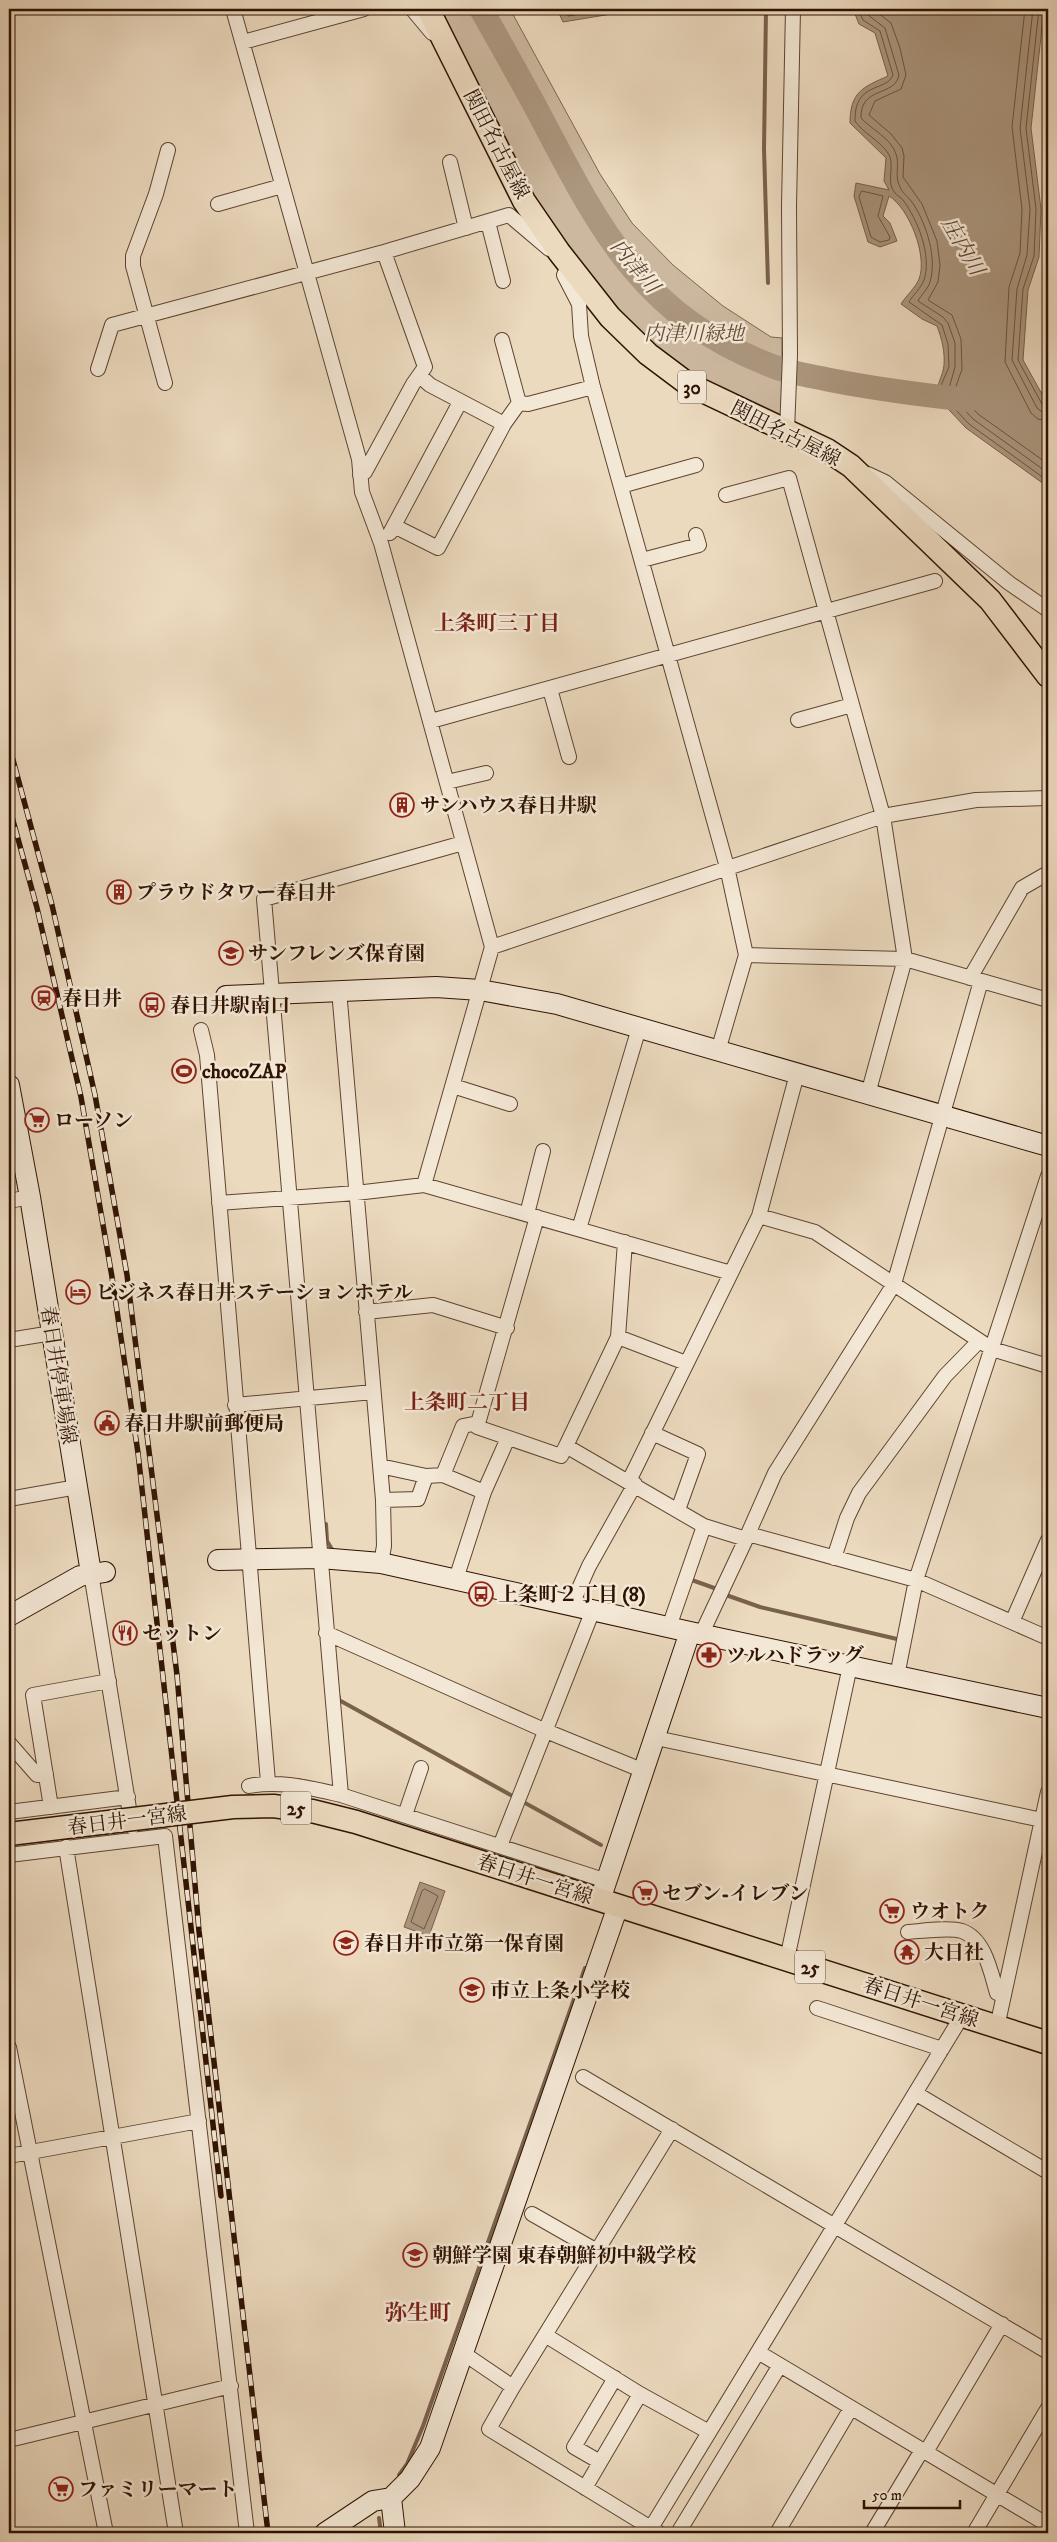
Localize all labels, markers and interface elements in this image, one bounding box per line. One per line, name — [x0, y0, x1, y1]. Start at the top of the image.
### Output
street label: 関田名古屋線 — [457, 86, 534, 204]
water label: 庄内川 — [935, 213, 990, 282]
water label: 内津川 — [604, 234, 666, 301]
park label: 内津川緑地 — [644, 322, 746, 347]
road number: 30 — [678, 371, 706, 404]
street label: 関田名古屋線 — [726, 396, 844, 473]
district label: 上条町三丁目 — [434, 611, 560, 637]
building icon: サンハウス春日井駅 — [389, 792, 415, 818]
place label: サンハウス春日井駅 — [420, 794, 597, 819]
building icon: プラウドタワー春日井 — [106, 879, 132, 905]
place label: プラウドタワー春日井 — [136, 881, 336, 906]
school or university icon: サンフレンズ保育園 — [218, 940, 244, 966]
place label: サンフレンズ保育園 — [248, 942, 425, 967]
station icon: 春日井 — [31, 985, 57, 1011]
place label: 春日井 — [62, 987, 122, 1012]
bus stop icon: 春日井駅南口 — [139, 992, 165, 1018]
place label: 春日井駅南口 — [170, 994, 290, 1019]
sports icon: chocoZAP — [171, 1058, 197, 1084]
place label: chocoZAP — [202, 1060, 287, 1085]
supermarket icon: ローソン — [24, 1107, 50, 1133]
place label: ローソン — [54, 1109, 133, 1134]
hotel icon: ビジネス春日井ステーションホテル — [65, 1279, 91, 1305]
place label: ビジネス春日井ステーションホテル — [96, 1281, 413, 1306]
street label: 春日井停車場線 — [34, 1304, 81, 1446]
district label: 上条町二丁目 — [404, 1390, 530, 1416]
public building icon: 春日井駅前郵便局 — [94, 1410, 120, 1436]
place label: 春日井駅前郵便局 — [124, 1412, 284, 1437]
bus stop icon: 上条町２丁目 (8) — [468, 1581, 494, 1607]
place label: 上条町２丁目 (8) — [498, 1583, 646, 1608]
restaurant icon: セットン — [112, 1620, 138, 1646]
place label: セットン — [142, 1622, 222, 1647]
pharmacy icon: ツルハドラッグ — [696, 1642, 722, 1668]
place label: ツルハドラッグ — [726, 1644, 864, 1669]
road number: 25 — [281, 1792, 311, 1825]
street label: 春日井一宮線 — [66, 1802, 188, 1841]
street label: 春日井一宮線 — [474, 1850, 595, 1911]
supermarket icon: セブン-イレブン — [632, 1880, 658, 1906]
place label: セブン-イレブン — [662, 1882, 809, 1907]
supermarket icon: ウオトク — [879, 1898, 905, 1924]
place label: ウオトク — [910, 1900, 990, 1925]
school or university icon: 春日井市立第一保育園 — [333, 1930, 359, 1956]
place label: 春日井市立第一保育園 — [364, 1932, 564, 1957]
temple icon: 大日社 — [894, 1939, 920, 1965]
place label: 大日社 — [924, 1941, 984, 1966]
road number: 25 — [795, 1950, 825, 1984]
street label: 春日井一宮線 — [860, 1973, 981, 2034]
school or university icon: 市立上条小学校 — [459, 1977, 485, 2003]
place label: 市立上条小学校 — [490, 1979, 630, 2004]
school or university icon: 朝鮮学園 東春朝鮮初中級学校 — [402, 2242, 428, 2268]
place label: 朝鮮学園 東春朝鮮初中級学校 — [432, 2244, 696, 2269]
district label: 弥生町 — [385, 2300, 451, 2327]
supermarket icon: ファミリーマート — [48, 2476, 74, 2502]
scale bar — [864, 2477, 961, 2509]
place label: ファミリーマート — [78, 2478, 238, 2503]
text: 50 m — [872, 2486, 902, 2505]

